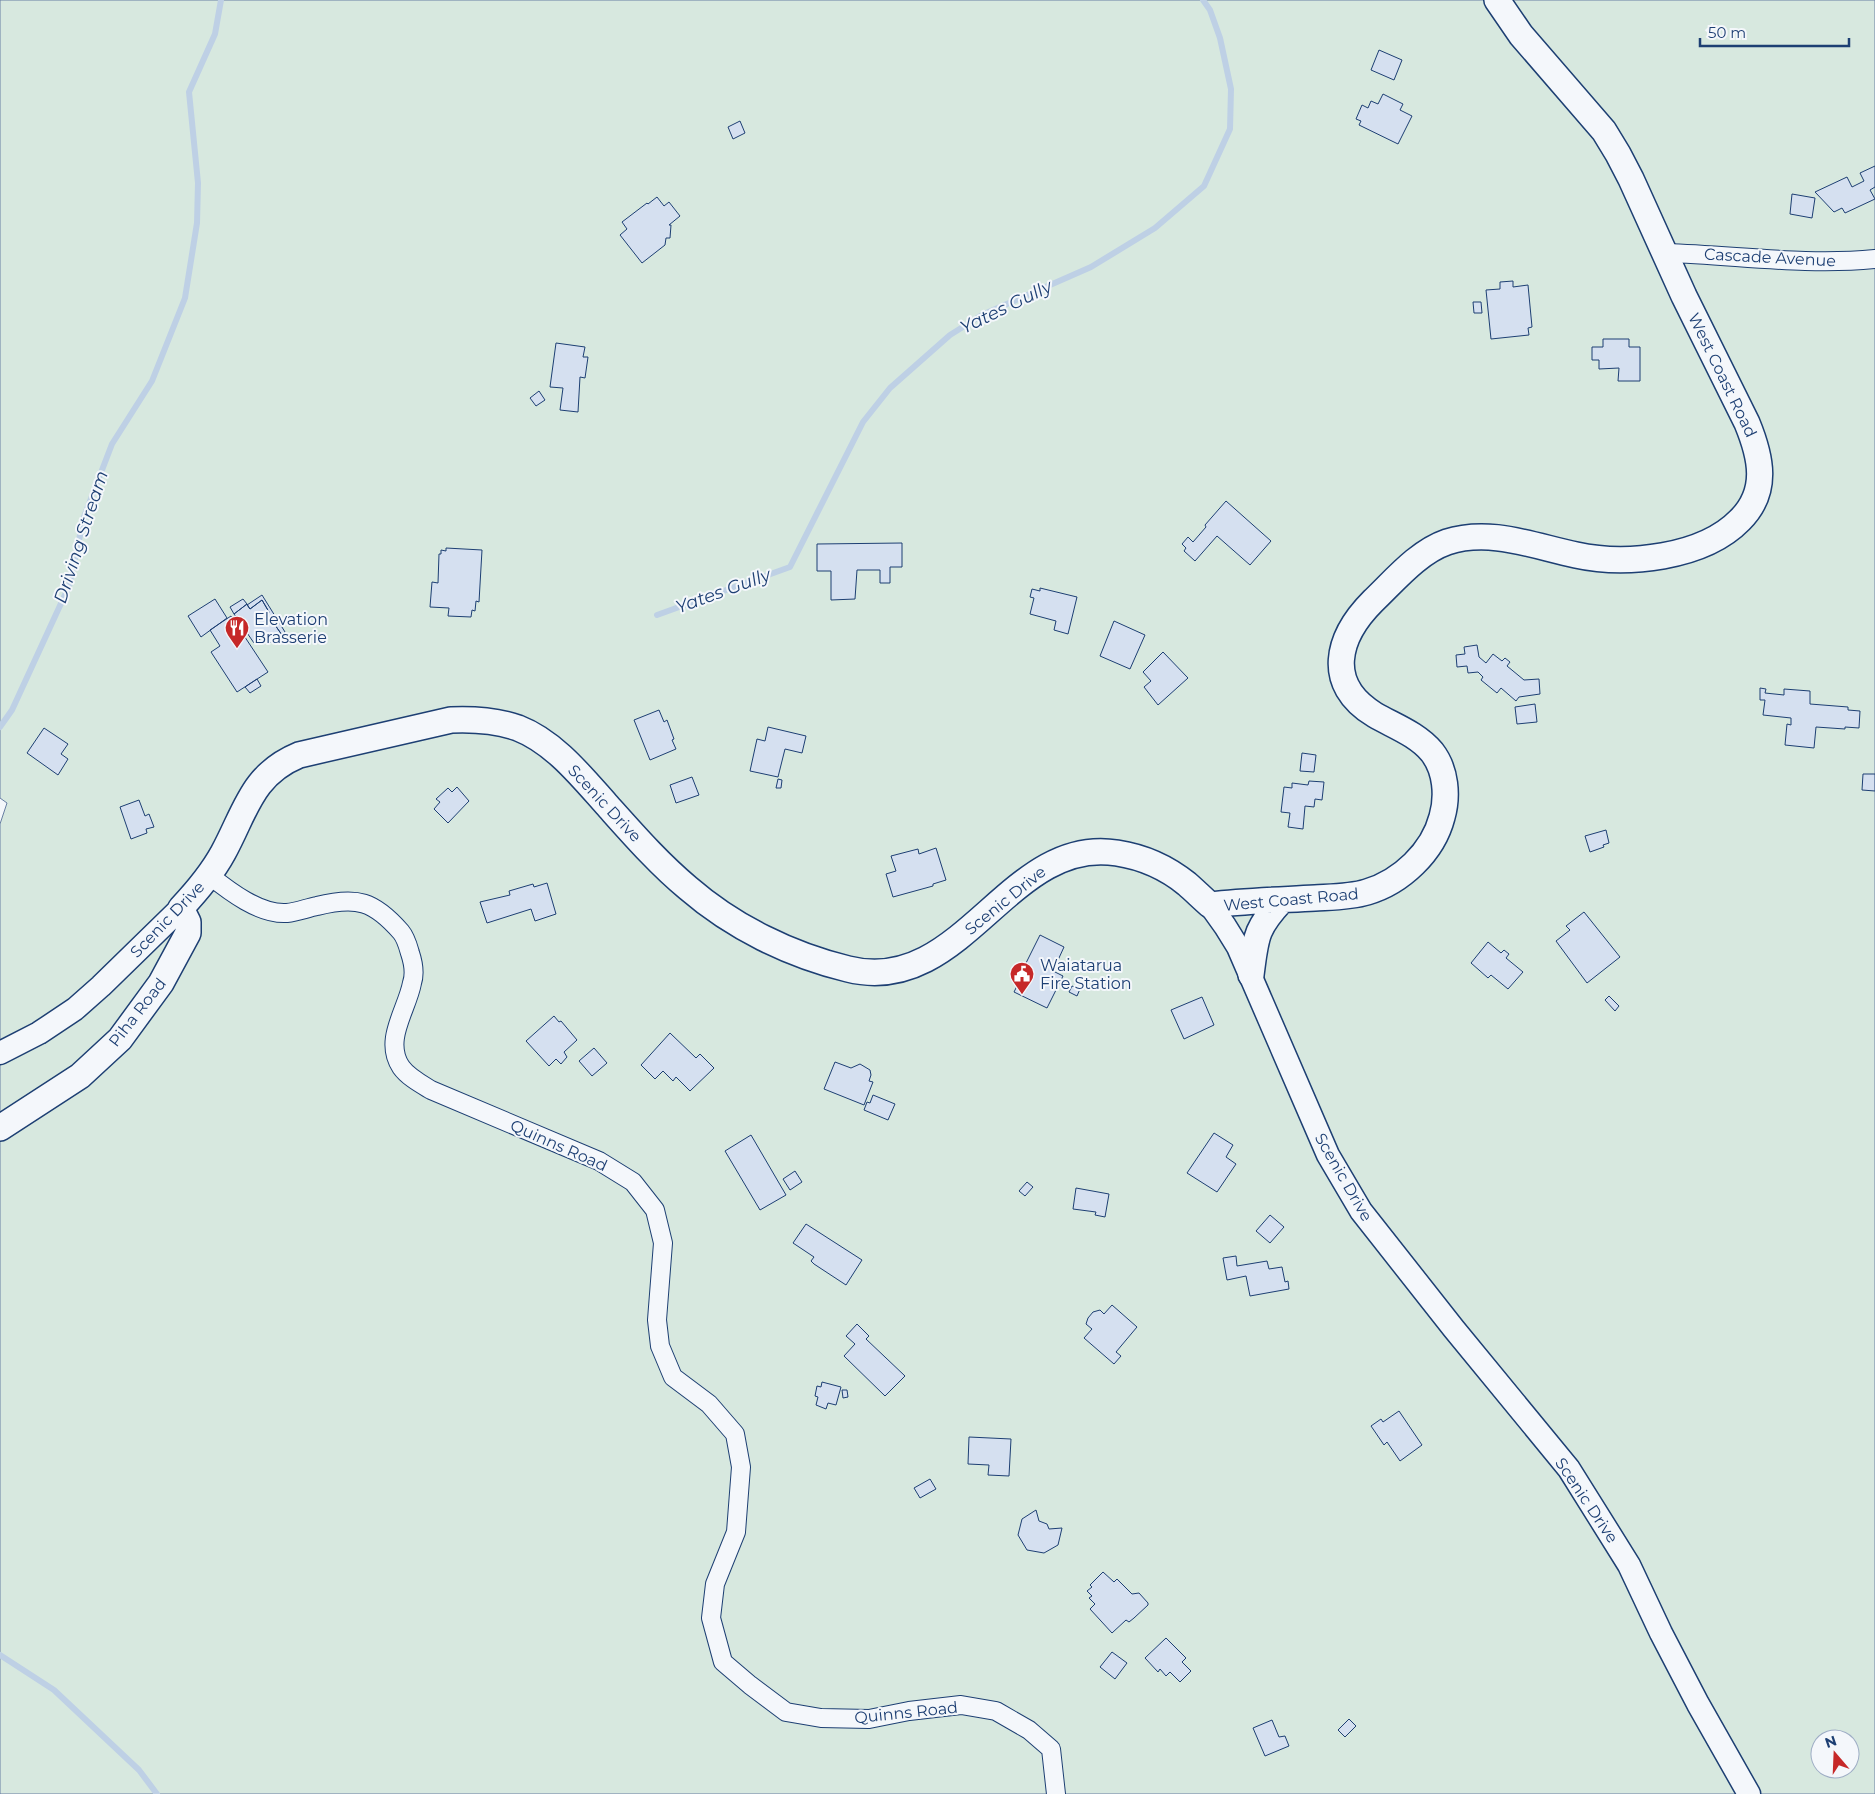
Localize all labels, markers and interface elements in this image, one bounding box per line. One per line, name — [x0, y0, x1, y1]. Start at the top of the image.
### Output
scale bar — [1700, 15, 1849, 47]
text: 50 m — [1708, 23, 1746, 42]
street label: Cascade Avenue — [1704, 245, 1836, 270]
water label: Yates Gully — [956, 275, 1057, 339]
street label: West Coast Road — [1684, 310, 1761, 440]
water label: Driving Stream — [49, 468, 113, 606]
water label: Yates Gully — [672, 563, 775, 618]
place label: Elevation Brasserie — [254, 610, 328, 647]
restaurant icon: Elevation Brasserie — [224, 615, 250, 649]
street label: Scenic Drive — [564, 761, 645, 846]
street label: Scenic Drive — [961, 862, 1050, 939]
street label: Scenic Drive — [126, 877, 208, 961]
street label: West Coast Road — [1223, 884, 1360, 915]
place label: Waiatarua Fire Station — [1040, 956, 1132, 993]
public building icon: Waiatarua Fire Station — [1009, 961, 1035, 995]
street label: Piha Road — [105, 974, 170, 1050]
street label: Quinns Road — [507, 1116, 610, 1175]
street label: Scenic Drive — [1311, 1130, 1376, 1225]
street label: Scenic Drive — [1551, 1454, 1622, 1546]
street label: Quinns Road — [853, 1698, 959, 1727]
north arrow — [1810, 1729, 1860, 1779]
text: N — [1822, 1731, 1839, 1752]

